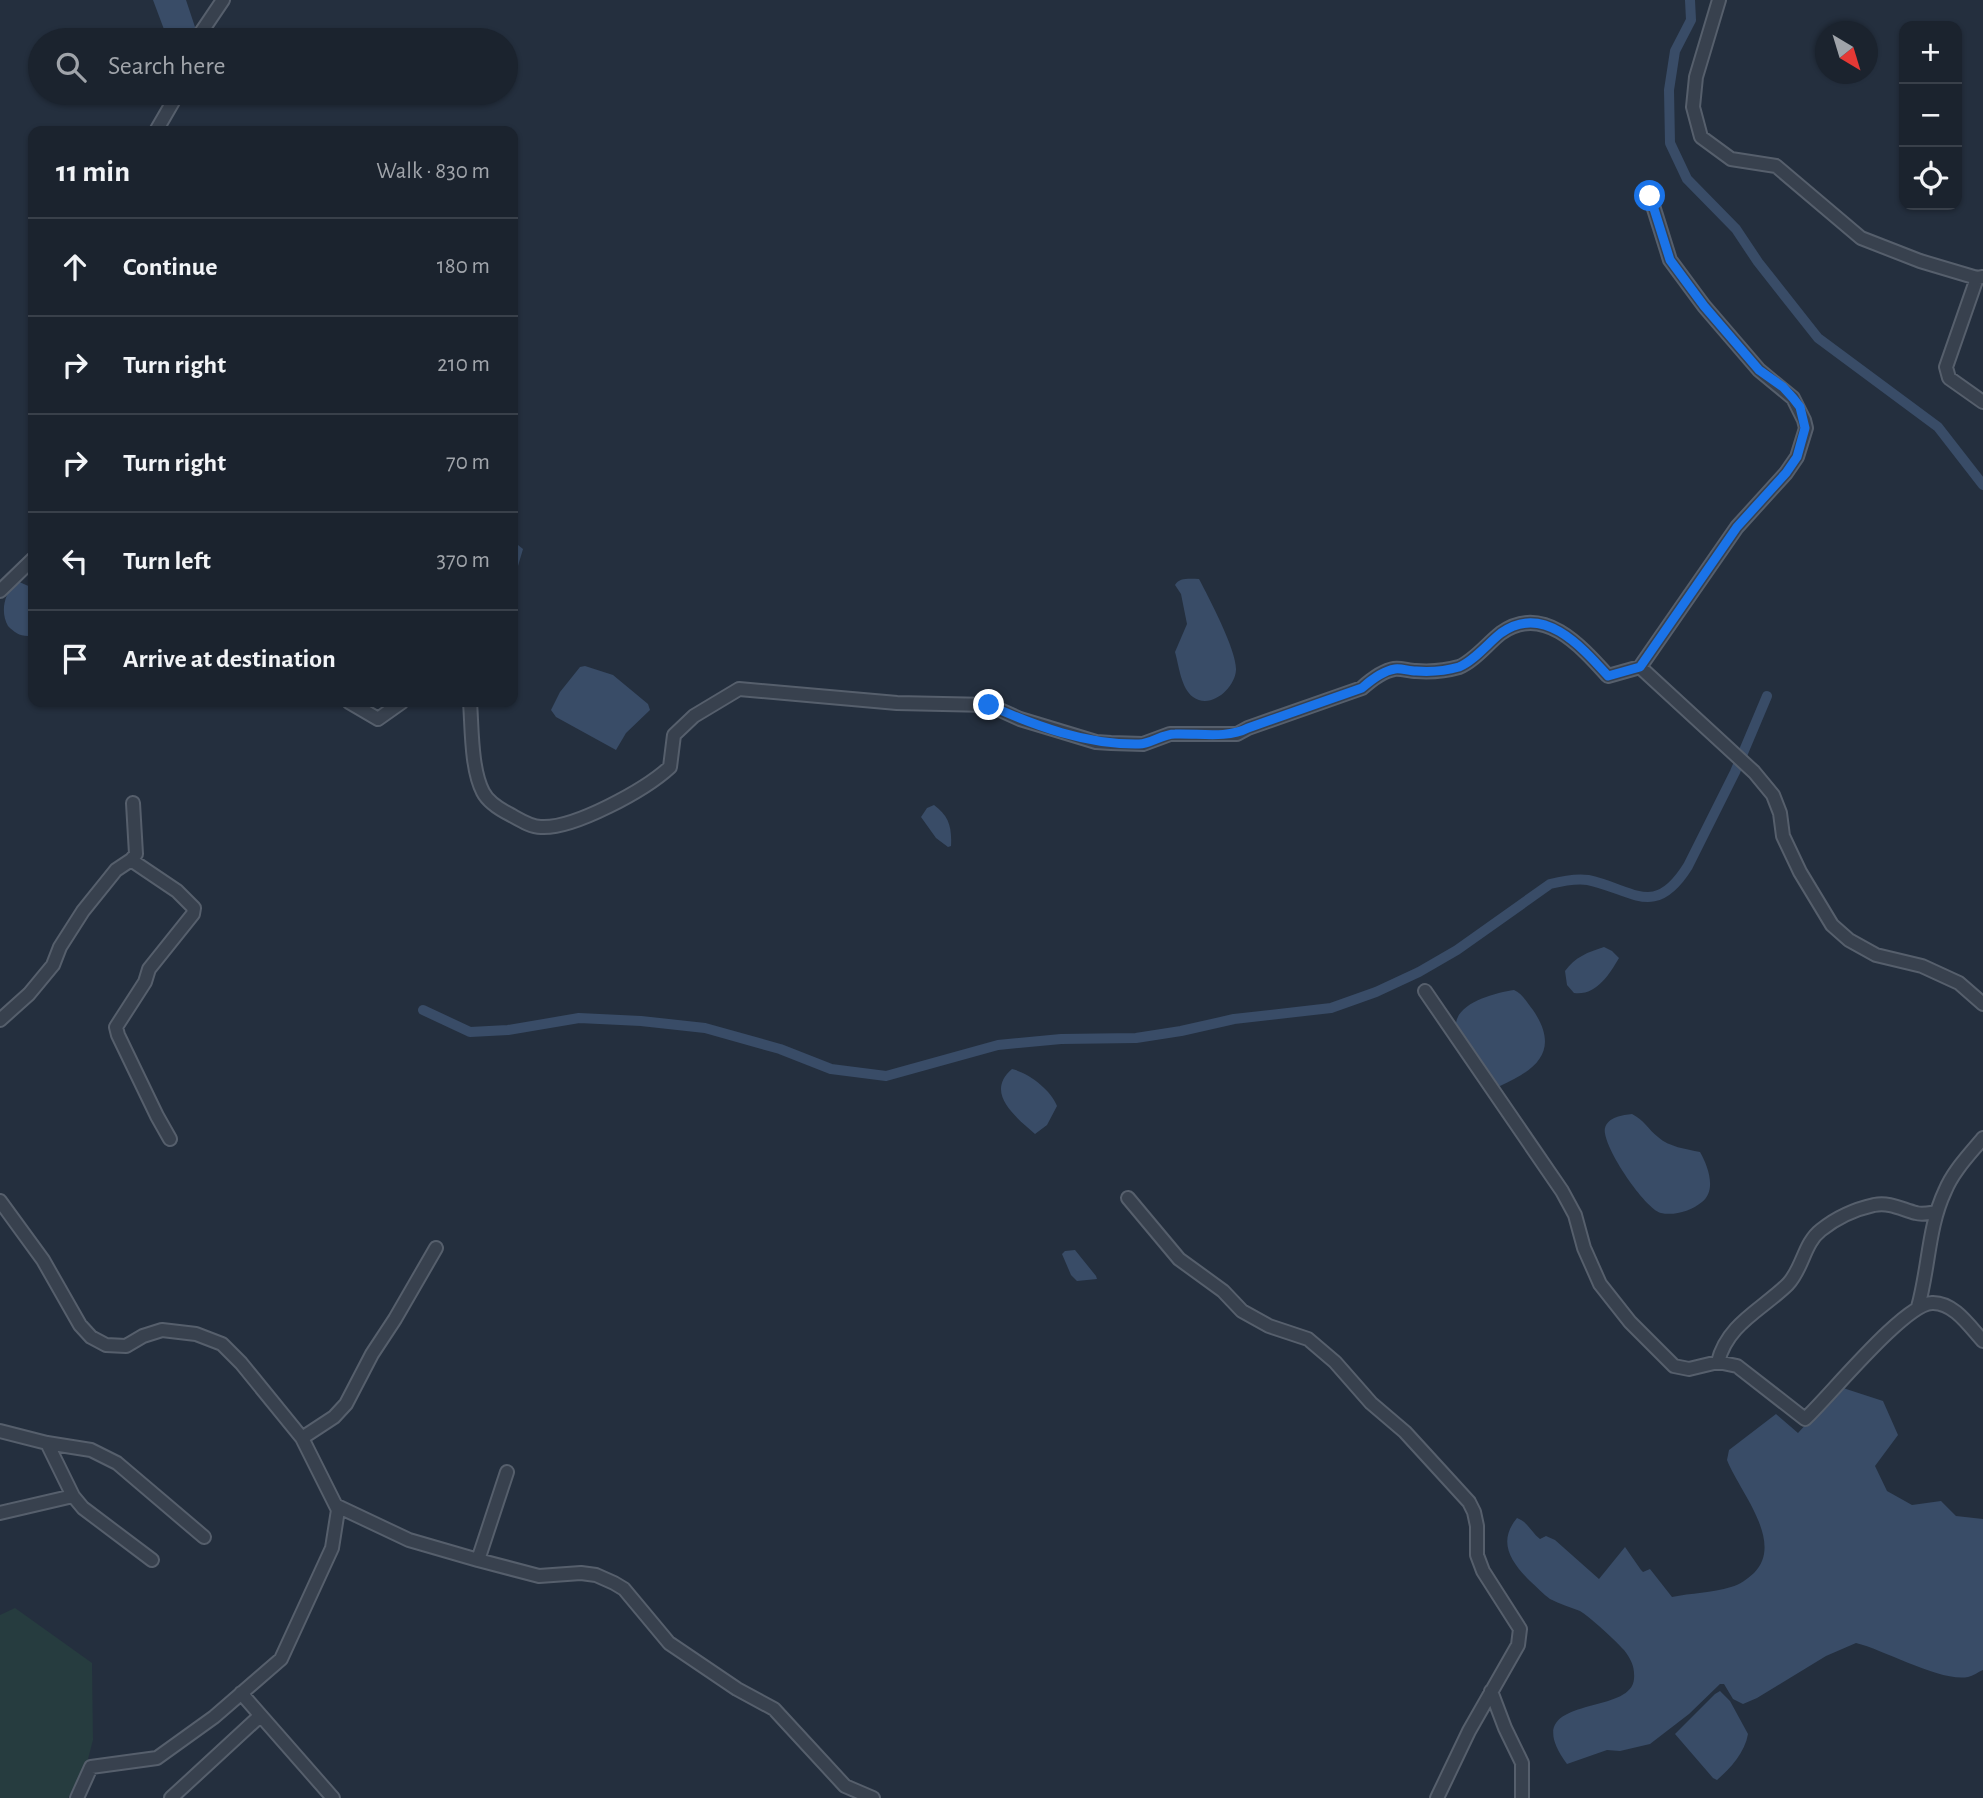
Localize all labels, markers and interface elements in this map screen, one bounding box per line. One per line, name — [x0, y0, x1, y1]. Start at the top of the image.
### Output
north arrow — [1815, 21, 1878, 84]
map controls — [1899, 21, 1962, 210]
button: + — [1899, 21, 1962, 84]
search box — [28, 28, 518, 105]
icon: search — [52, 48, 90, 86]
text: Search here — [108, 53, 226, 79]
button: − — [1899, 84, 1962, 147]
button: locate — [1899, 147, 1962, 210]
text: 11 min — [56, 157, 130, 187]
text: Walk · 830 m — [376, 160, 490, 183]
route start — [1634, 180, 1665, 211]
icon: ahead — [56, 248, 94, 286]
text: Continue — [123, 254, 218, 280]
text: 180 m — [437, 255, 490, 278]
icon: right — [56, 346, 94, 384]
text: Turn right — [123, 352, 226, 378]
text: 210 m — [437, 353, 490, 376]
icon: right — [56, 444, 94, 482]
text: Turn right — [123, 450, 226, 476]
text: 70 m — [446, 451, 490, 474]
icon: left — [56, 542, 94, 580]
text: Turn left — [123, 548, 211, 574]
text: 370 m — [437, 549, 490, 572]
icon: arrive — [56, 640, 94, 678]
text: Arrive at destination — [123, 646, 336, 672]
route end — [973, 689, 1004, 720]

